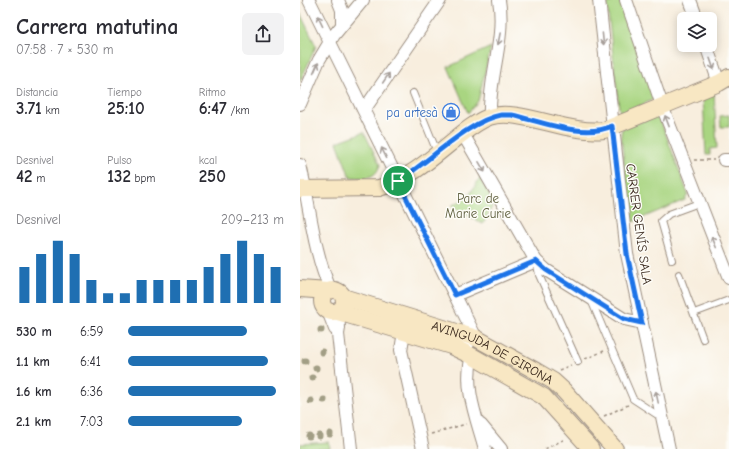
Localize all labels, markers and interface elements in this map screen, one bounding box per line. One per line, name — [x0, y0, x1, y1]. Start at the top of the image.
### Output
map controls — [677, 12, 717, 52]
button: layers — [677, 12, 717, 52]
button: share — [242, 13, 284, 55]
text: Carrera matutina — [16, 14, 178, 40]
one-way arrow — [316, 15, 323, 27]
one-way arrow — [495, 32, 503, 45]
one-way arrow — [599, 32, 607, 45]
text: 07:58 · 7 × 530 m — [16, 42, 114, 57]
one-way arrow — [709, 57, 717, 69]
one-way arrow — [313, 62, 320, 74]
one-way arrow — [382, 73, 390, 84]
text: Distancia — [16, 86, 58, 99]
text: Tiempo — [107, 86, 142, 99]
text: Ritmo — [199, 86, 226, 99]
text: 3.71 — [16, 99, 42, 118]
text: 25:10 — [107, 99, 145, 118]
text: 6:47 — [199, 99, 227, 118]
shop icon: pa artesà — [441, 102, 461, 122]
text: km — [42, 104, 60, 117]
text: /km — [227, 104, 250, 117]
place label: pa artesà — [386, 105, 438, 120]
one-way arrow — [663, 115, 671, 127]
one-way arrow — [380, 147, 387, 159]
text: Desnivel — [16, 154, 54, 167]
text: Pulso — [107, 154, 132, 167]
text: kcal — [199, 154, 217, 167]
one-way arrow — [479, 161, 487, 173]
street label: CARRER GENÍS SALA — [623, 162, 656, 286]
pin — [381, 164, 415, 198]
text: 42 — [16, 167, 32, 186]
text: 132 — [107, 167, 131, 186]
text: 250 — [199, 167, 226, 186]
icon: arrive — [387, 170, 409, 192]
text: m — [32, 172, 45, 185]
text: bpm — [131, 172, 155, 185]
park label: Parc de Marie Curie — [445, 191, 511, 221]
text: Desnivel — [16, 212, 61, 227]
text: 209–213 m — [221, 212, 284, 227]
one-way arrow — [710, 237, 718, 249]
street label: AVINGUDA DE GIRONA — [430, 317, 556, 387]
text: 530 m — [16, 324, 52, 339]
text: 6:59 — [80, 324, 103, 339]
text: 1.1 km — [16, 354, 50, 369]
text: 6:41 — [80, 354, 101, 369]
text: 1.6 km — [16, 384, 52, 399]
text: 6:36 — [80, 384, 103, 399]
one-way arrow — [653, 391, 661, 404]
text: 2.1 km — [16, 414, 51, 429]
text: 7:03 — [80, 414, 103, 429]

